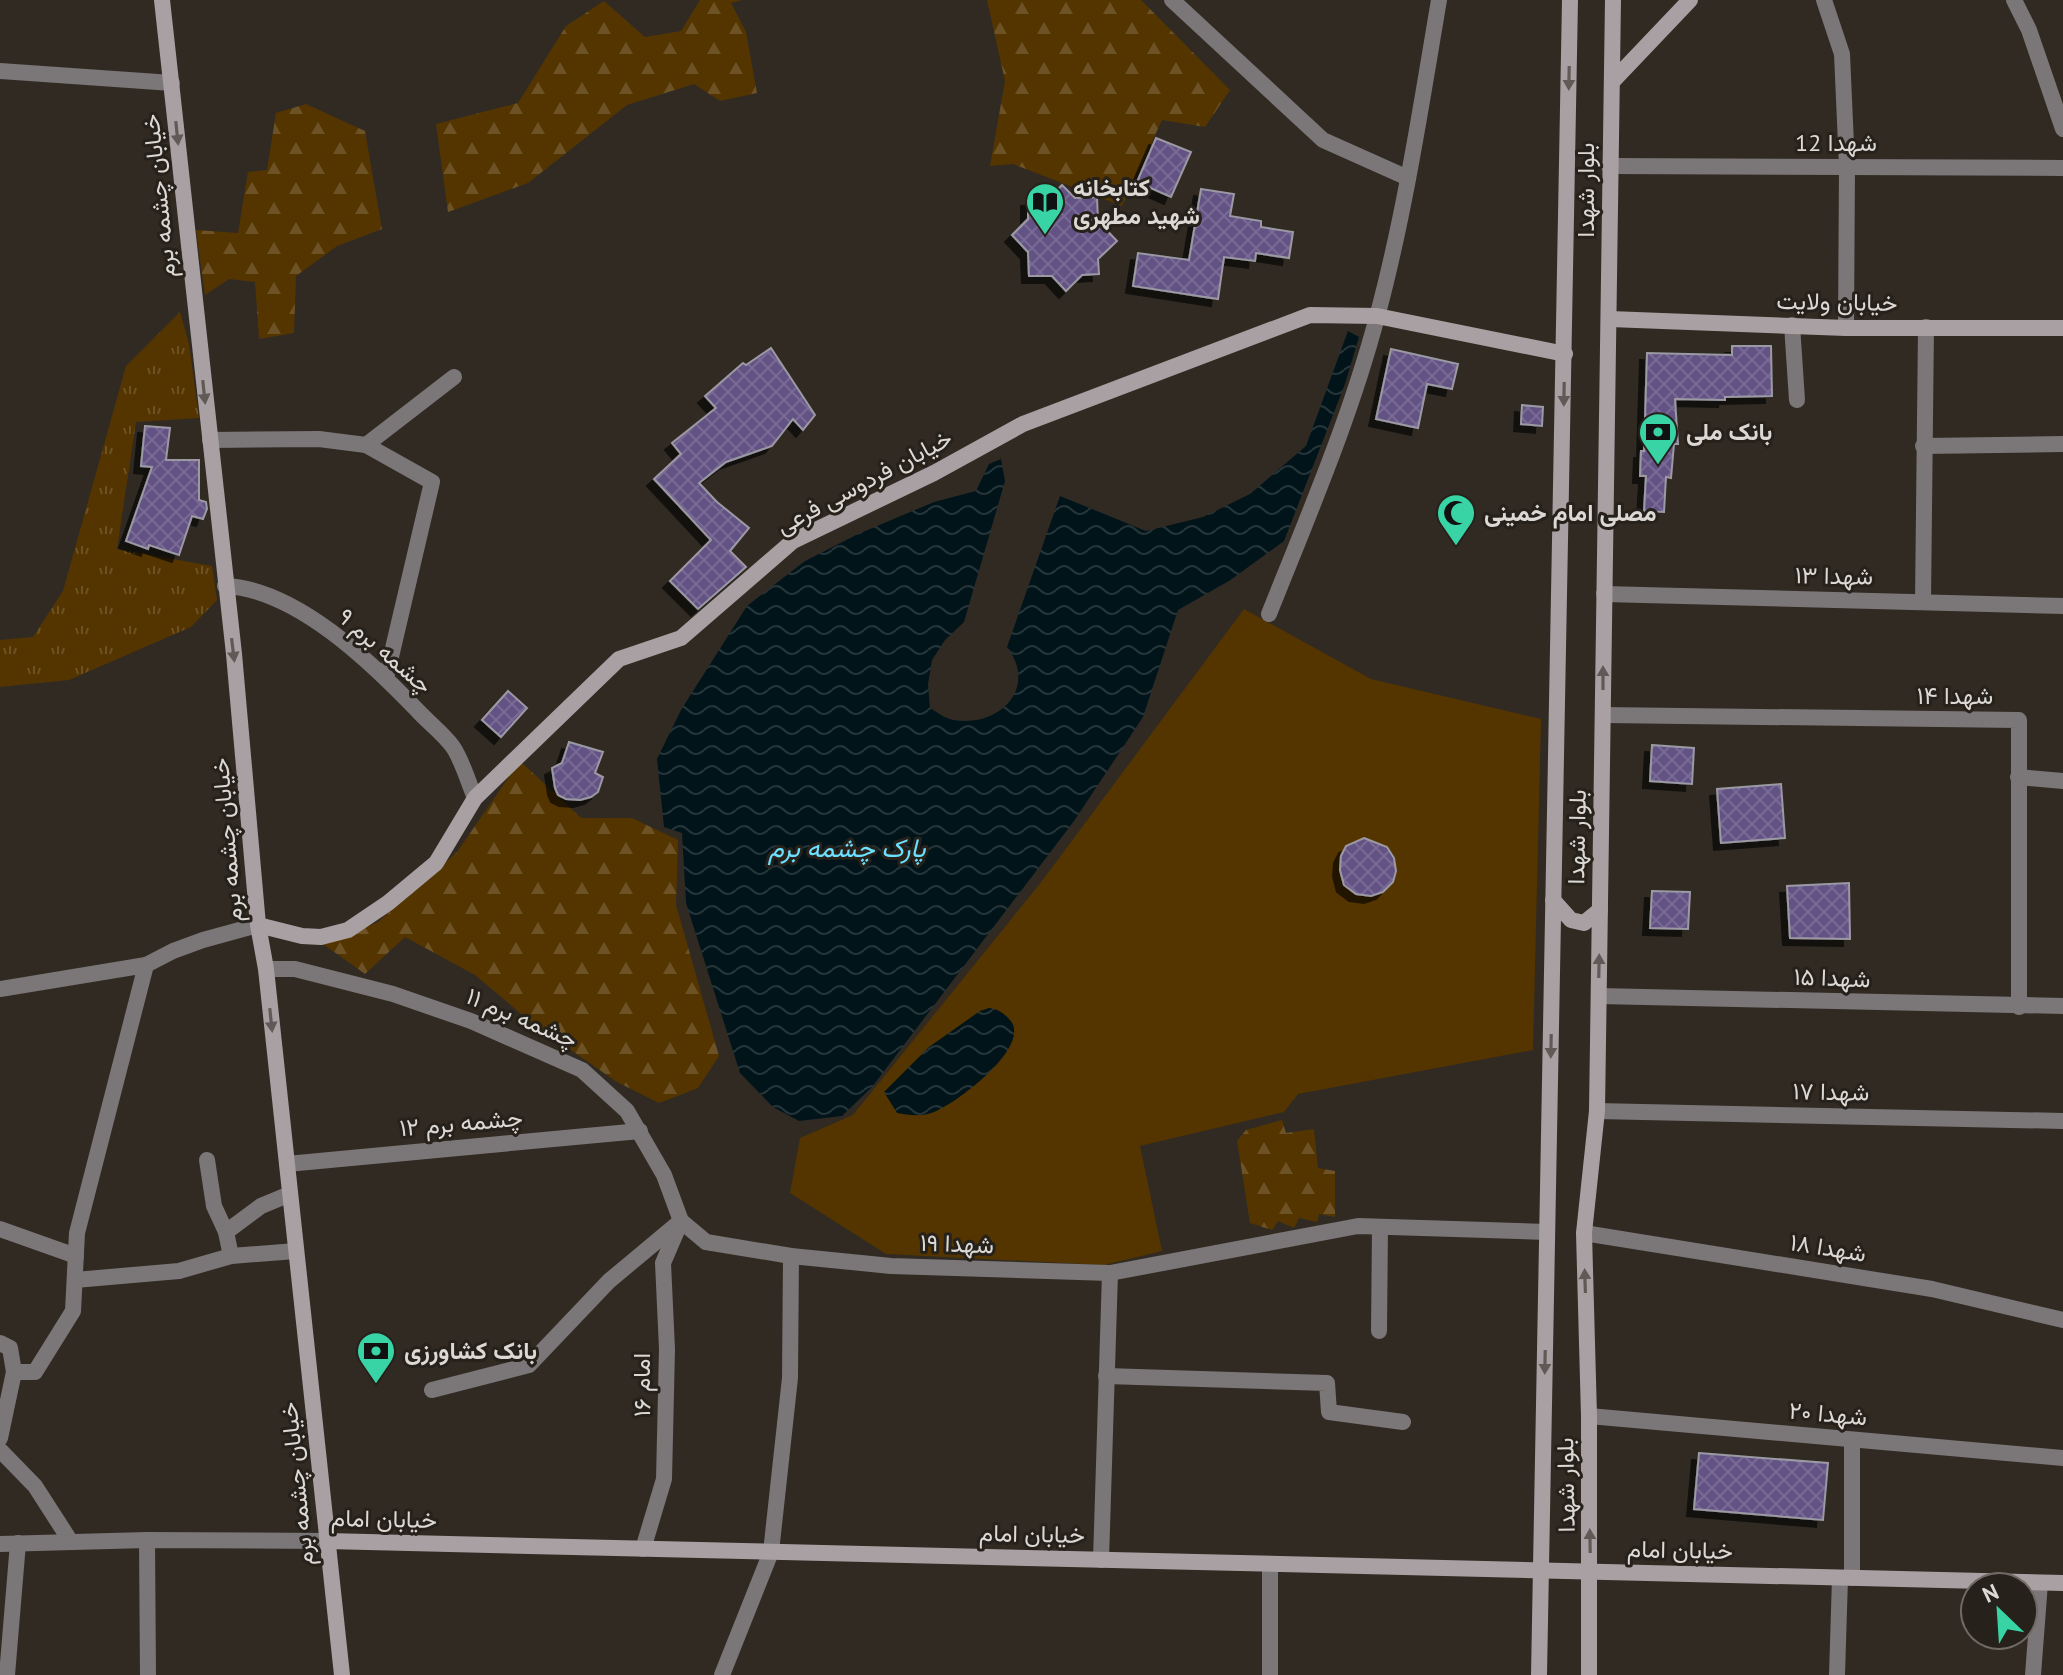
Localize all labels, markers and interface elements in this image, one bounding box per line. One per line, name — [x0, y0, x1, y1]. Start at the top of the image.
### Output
one-way arrow — [1563, 66, 1575, 91]
street label: خیابان چشمه برم — [134, 112, 184, 280]
one-way arrow — [171, 121, 184, 146]
street label: شهدا 12 — [1795, 127, 1877, 158]
street label: بلوار شهدا — [1570, 143, 1601, 237]
place label: کتابخانه شهید مطهری — [1073, 172, 1200, 231]
library icon: کتابخانه شهید مطهری — [1024, 181, 1066, 236]
street label: خیابان ولایت — [1776, 285, 1898, 318]
one-way arrow — [197, 380, 210, 405]
one-way arrow — [1558, 382, 1570, 407]
bank icon: بانک ملی — [1637, 411, 1679, 466]
place label: بانک ملی — [1686, 416, 1772, 447]
street label: خیابان فردوسی فرعی — [770, 422, 957, 541]
mosque icon: مصلی امام خمینی — [1435, 492, 1477, 547]
place label: مصلی امام خمینی — [1484, 497, 1657, 529]
street label: شهدا ۱۳ — [1795, 559, 1873, 592]
street label: چشمه برم ۹ — [331, 601, 439, 701]
one-way arrow — [227, 638, 240, 663]
one-way arrow — [1597, 665, 1609, 690]
street label: شهدا ۱۴ — [1917, 680, 1993, 711]
street label: خیابان چشمه برم — [204, 757, 250, 923]
street label: بلوار شهدا — [1560, 789, 1593, 885]
water label: پارک چشمه برم — [768, 831, 926, 866]
one-way arrow — [1593, 953, 1605, 978]
street label: شهدا ۱۵ — [1793, 961, 1871, 994]
street label: چشمه برم ۱۱ — [461, 980, 583, 1056]
one-way arrow — [265, 1008, 278, 1033]
one-way arrow — [1544, 1034, 1557, 1059]
street label: شهدا ۱۷ — [1792, 1075, 1870, 1108]
street label: چشمه برم ۱۲ — [398, 1102, 524, 1144]
street label: شهدا ۱۸ — [1788, 1226, 1868, 1269]
street label: شهدا ۱۹ — [919, 1227, 995, 1260]
one-way arrow — [1579, 1268, 1592, 1293]
bank icon: بانک کشاورزی — [355, 1330, 397, 1385]
place label: بانک کشاورزی — [404, 1335, 537, 1366]
one-way arrow — [1539, 1350, 1551, 1375]
street label: امام ۱۶ — [626, 1353, 658, 1417]
street label: شهدا ۲۰ — [1788, 1395, 1868, 1432]
street label: خیابان چشمه برم — [272, 1400, 322, 1568]
street label: بلوار شهدا — [1549, 1437, 1582, 1533]
street label: خیابان امام — [331, 1502, 437, 1536]
street label: خیابان امام — [979, 1517, 1085, 1551]
one-way arrow — [1584, 1528, 1596, 1553]
street label: خیابان امام — [1627, 1533, 1733, 1567]
north arrow — [1959, 1571, 2039, 1651]
text: N — [1978, 1577, 2003, 1609]

